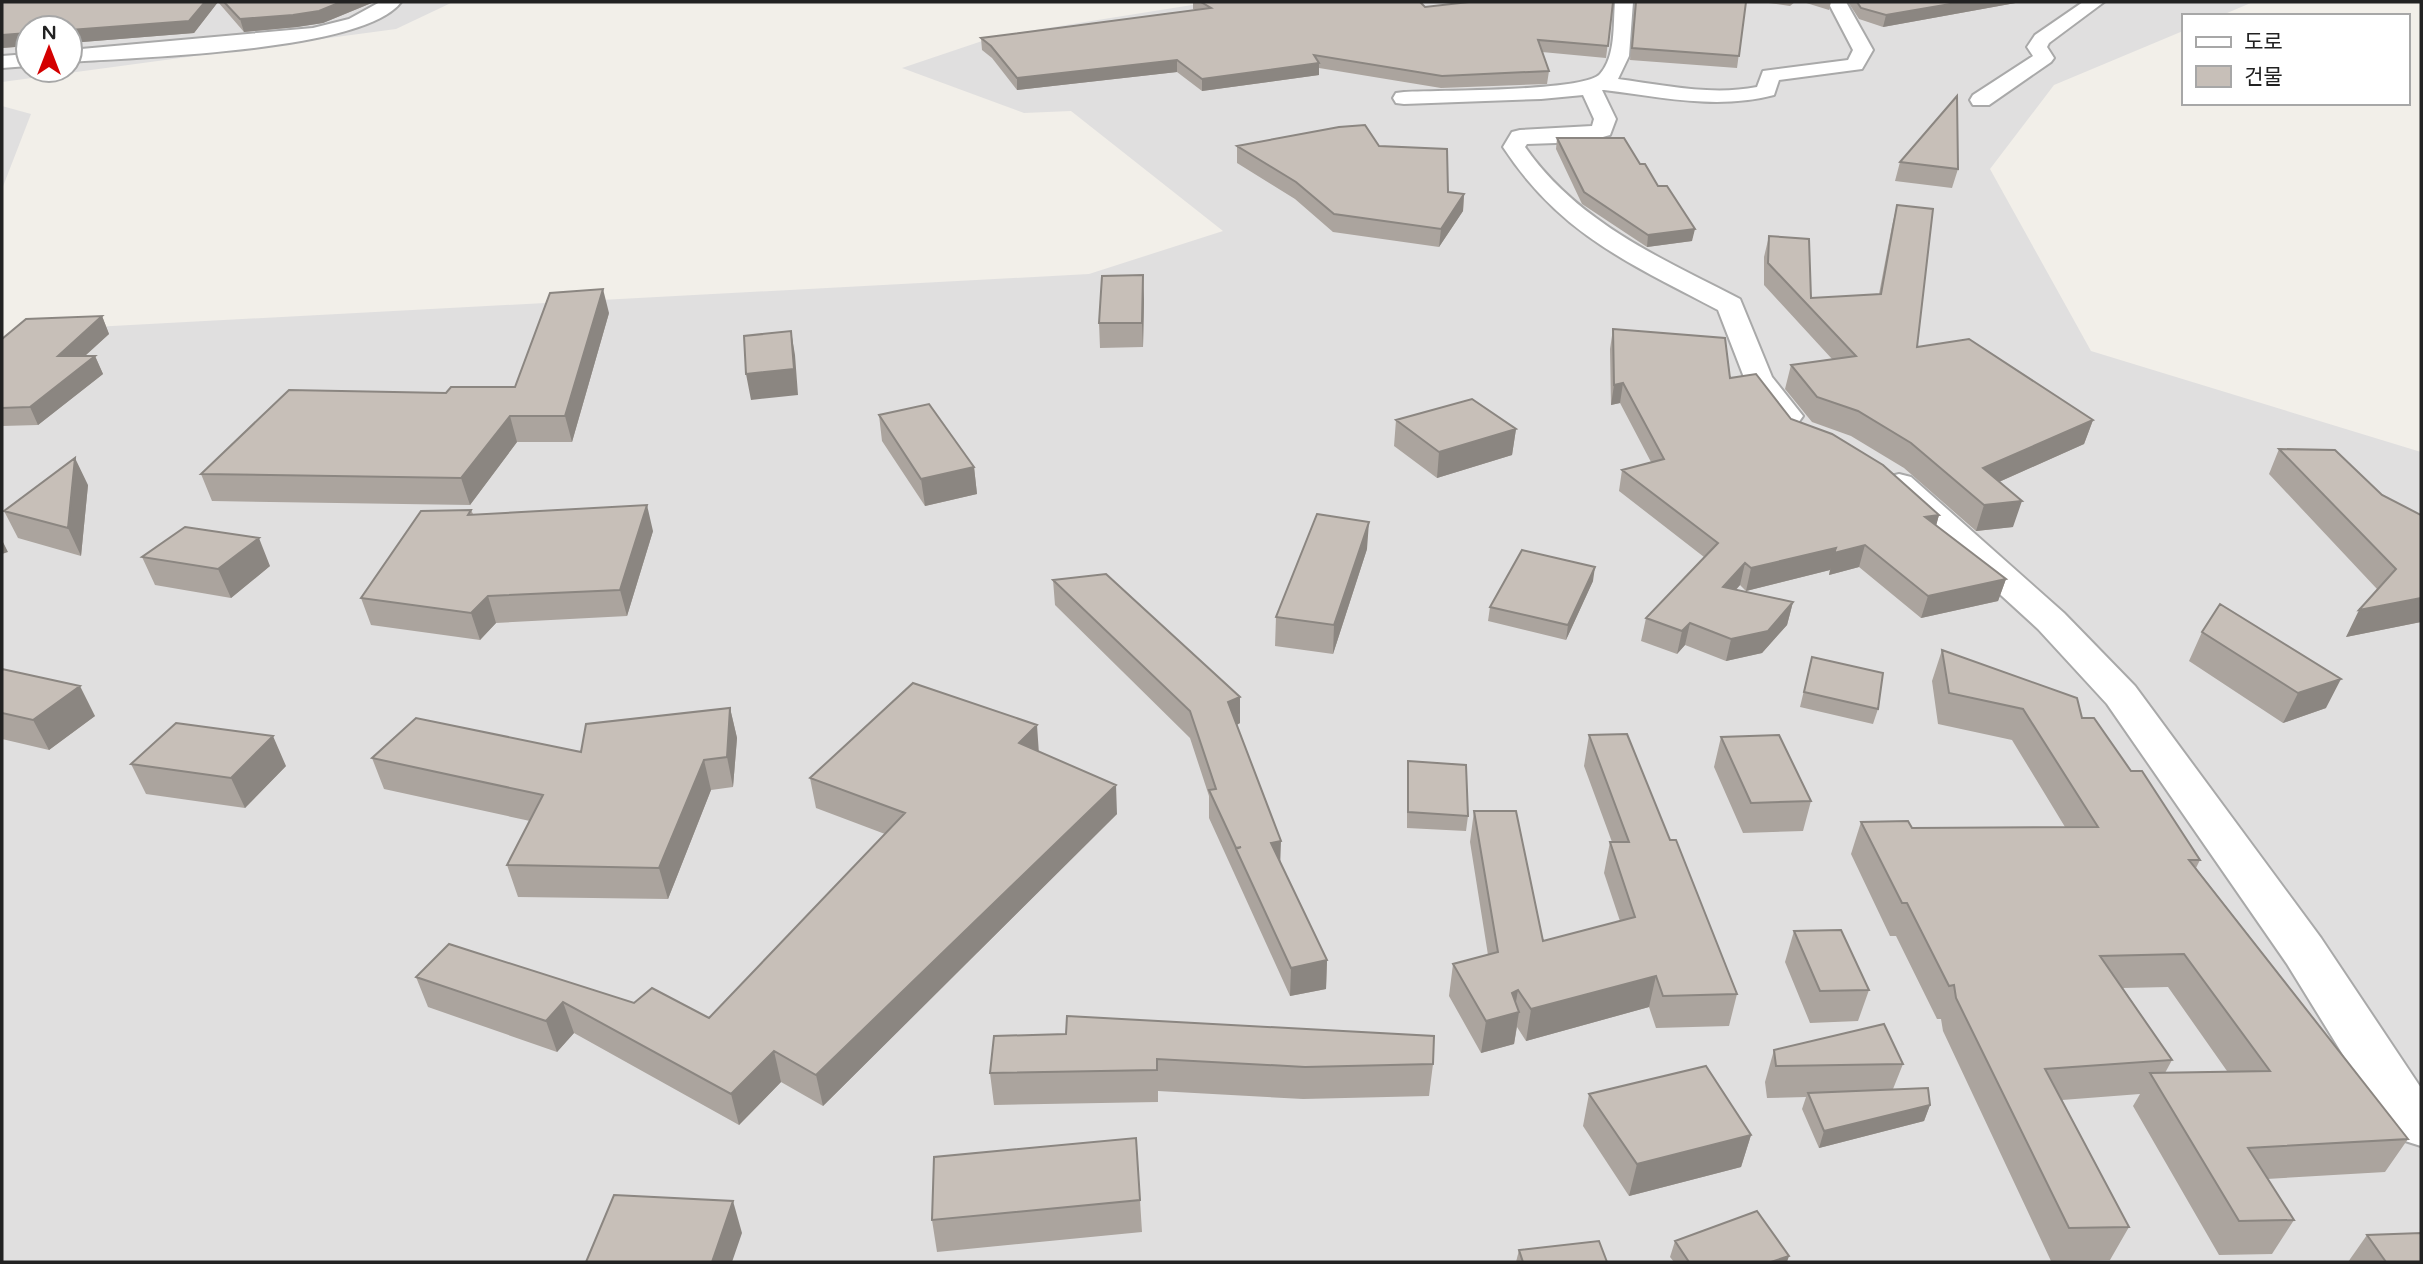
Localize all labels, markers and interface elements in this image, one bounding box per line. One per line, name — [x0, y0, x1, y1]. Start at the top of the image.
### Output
north arrow — [14, 14, 84, 84]
legend — [2182, 14, 2409, 105]
text: N — [41, 22, 57, 44]
text: 도로 — [2244, 30, 2283, 55]
text: 건물 — [2244, 65, 2283, 90]

